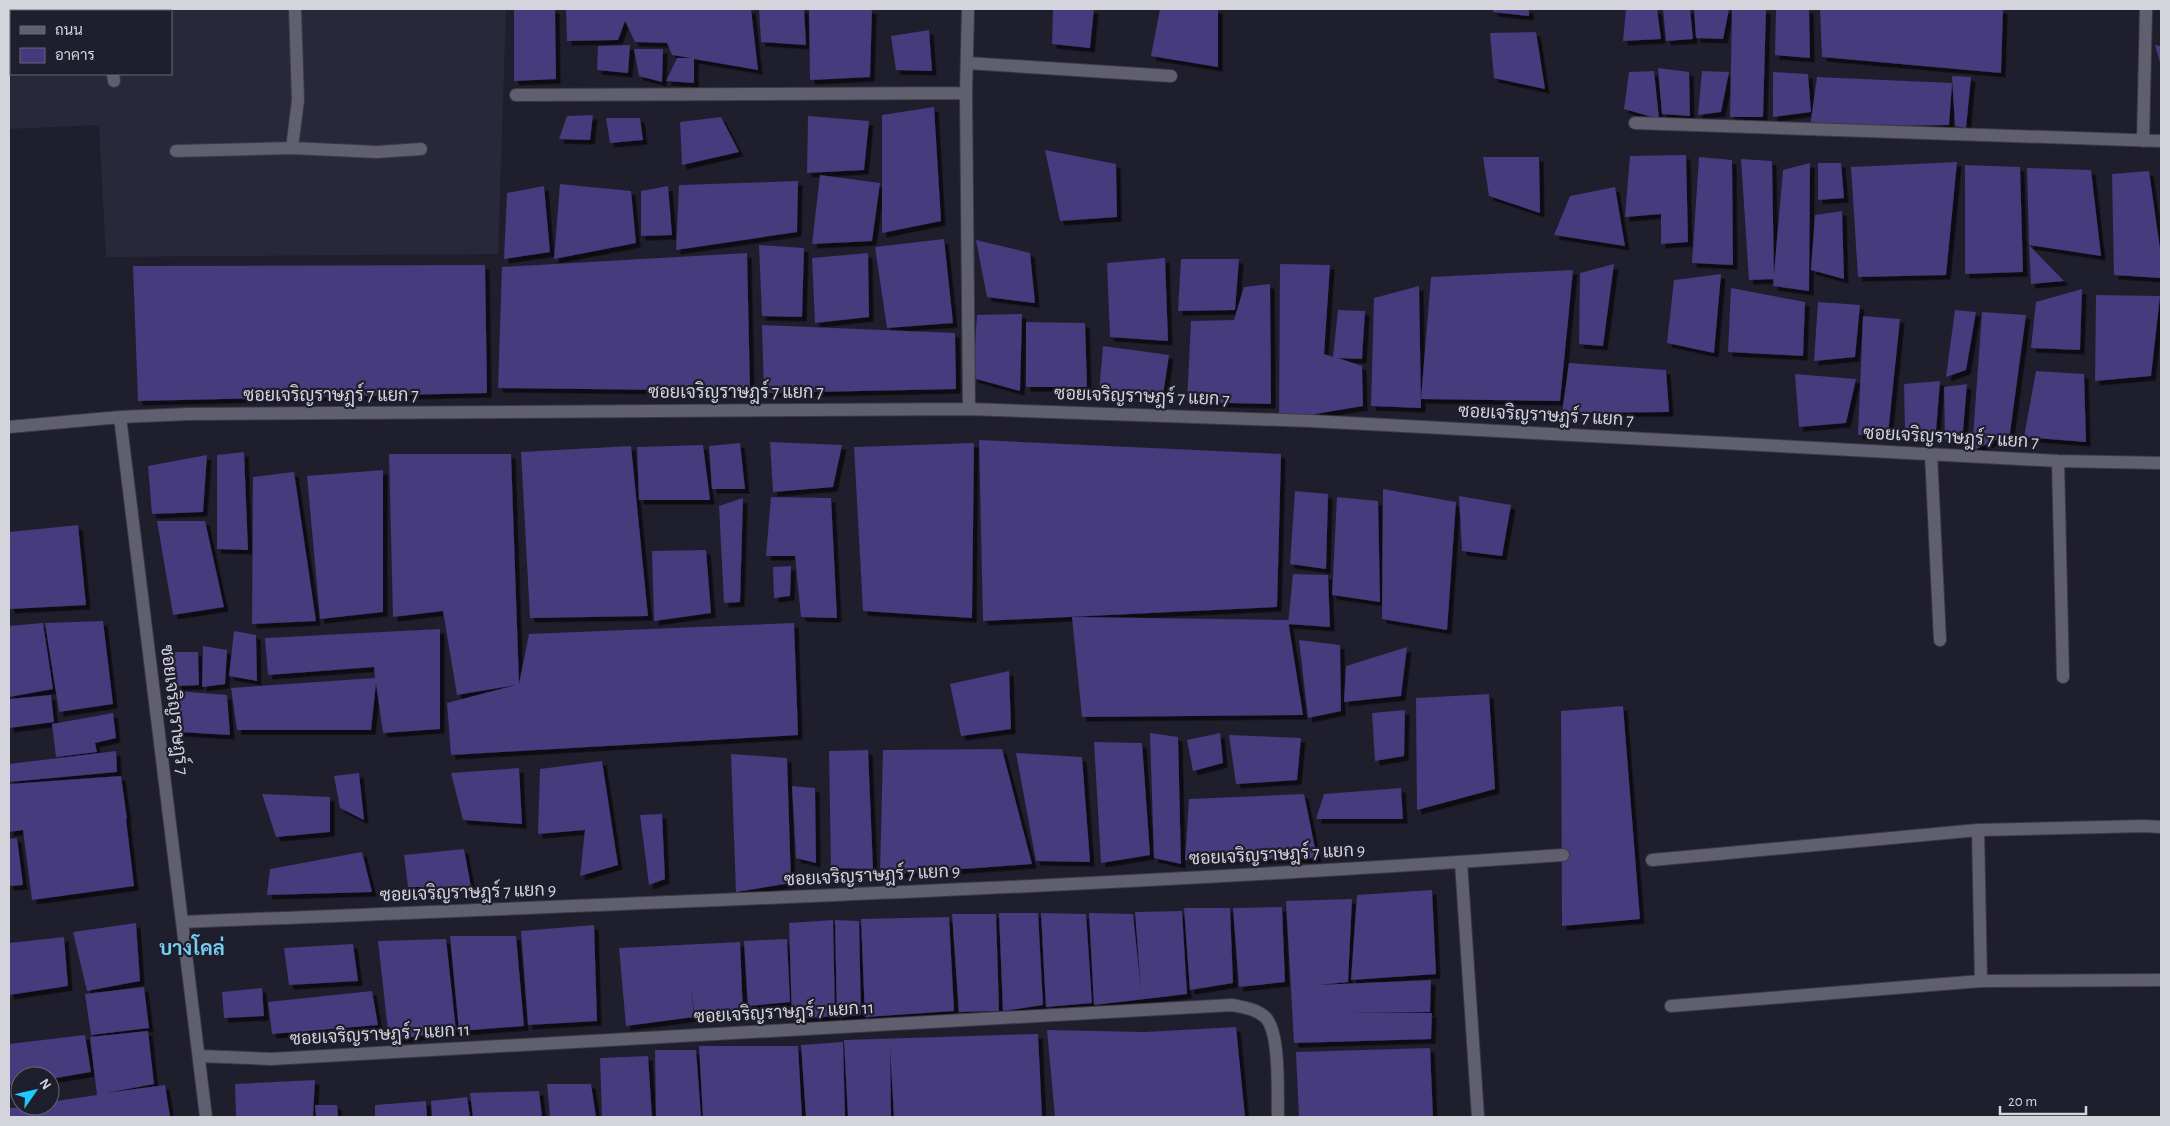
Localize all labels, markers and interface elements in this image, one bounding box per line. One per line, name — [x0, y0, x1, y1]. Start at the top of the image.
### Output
legend — [10, 10, 172, 75]
text: ถนน — [55, 23, 83, 38]
text: อาคาร — [55, 48, 95, 63]
street label: ซอยเจริญราษฎร์ 7 แยก 7 — [648, 379, 824, 404]
street label: ซอยเจริญราษฎร์ 7 แยก 7 — [1054, 380, 1230, 411]
street label: ซอยเจริญราษฎร์ 7 แยก 7 — [243, 382, 419, 407]
street label: ซอยเจริญราษฎร์ 7 แยก 7 — [1458, 397, 1634, 432]
street label: ซอยเจริญราษฎร์ 7 แยก 7 — [1863, 419, 2039, 454]
street label: ซอยเจริญราษฎร์ 7 — [155, 643, 196, 776]
street label: ซอยเจริญราษฎร์ 7 แยก 9 — [1188, 836, 1366, 871]
street label: ซอยเจริญราษฎร์ 7 แยก 9 — [783, 857, 961, 892]
street label: ซอยเจริญราษฎร์ 7 แยก 9 — [379, 876, 557, 907]
district label: บางโคล่ — [159, 934, 225, 959]
street label: ซอยเจริญราษฎร์ 7 แยก 11 — [693, 994, 875, 1029]
street label: ซอยเจริญราษฎร์ 7 แยก 11 — [289, 1016, 471, 1051]
north arrow — [10, 1066, 60, 1116]
text: N — [36, 1076, 53, 1092]
scale bar — [2000, 1084, 2086, 1116]
text: 20 m — [2008, 1094, 2037, 1109]

